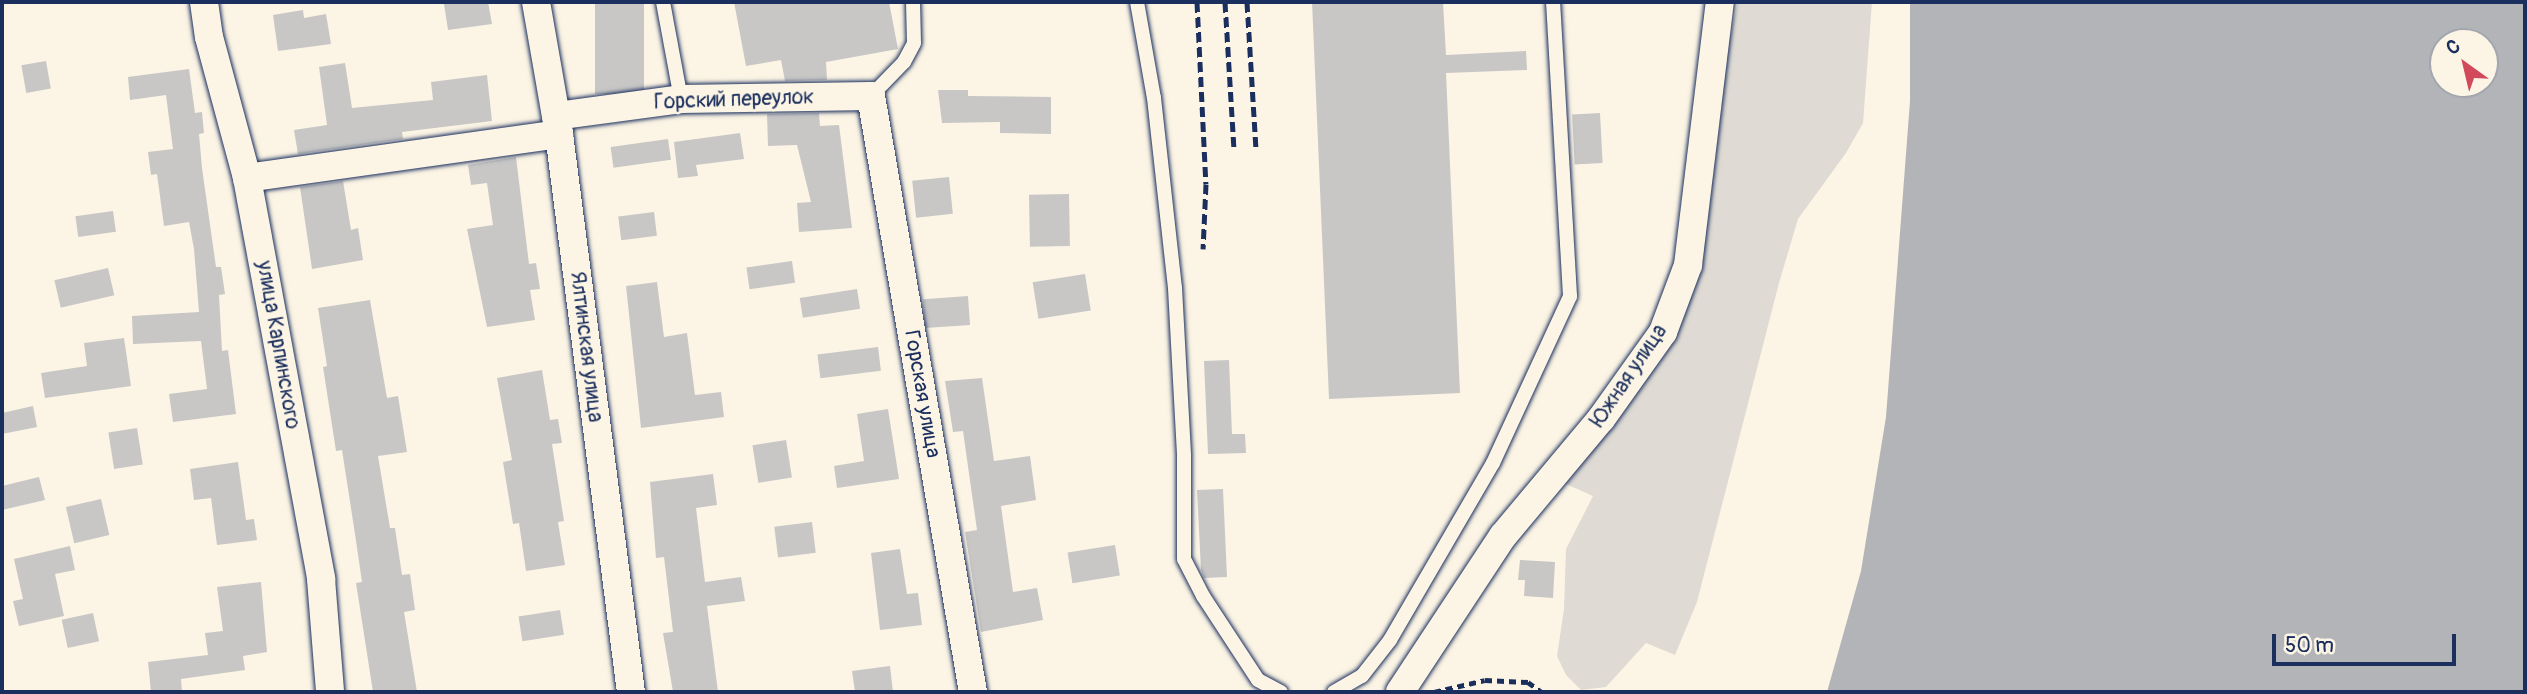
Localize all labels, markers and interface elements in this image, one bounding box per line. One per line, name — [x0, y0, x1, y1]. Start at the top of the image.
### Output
north arrow — [2429, 28, 2499, 98]
text: С — [2442, 34, 2465, 60]
street label: Горский переулок — [654, 85, 814, 115]
street label: улица Карпинского — [251, 259, 305, 431]
street label: Ялтинская улица — [564, 270, 608, 424]
street label: Южная улица — [1585, 320, 1673, 432]
street label: Горская улица — [898, 328, 946, 460]
scale bar — [2275, 620, 2459, 664]
text: 50 m — [2285, 632, 2334, 659]

